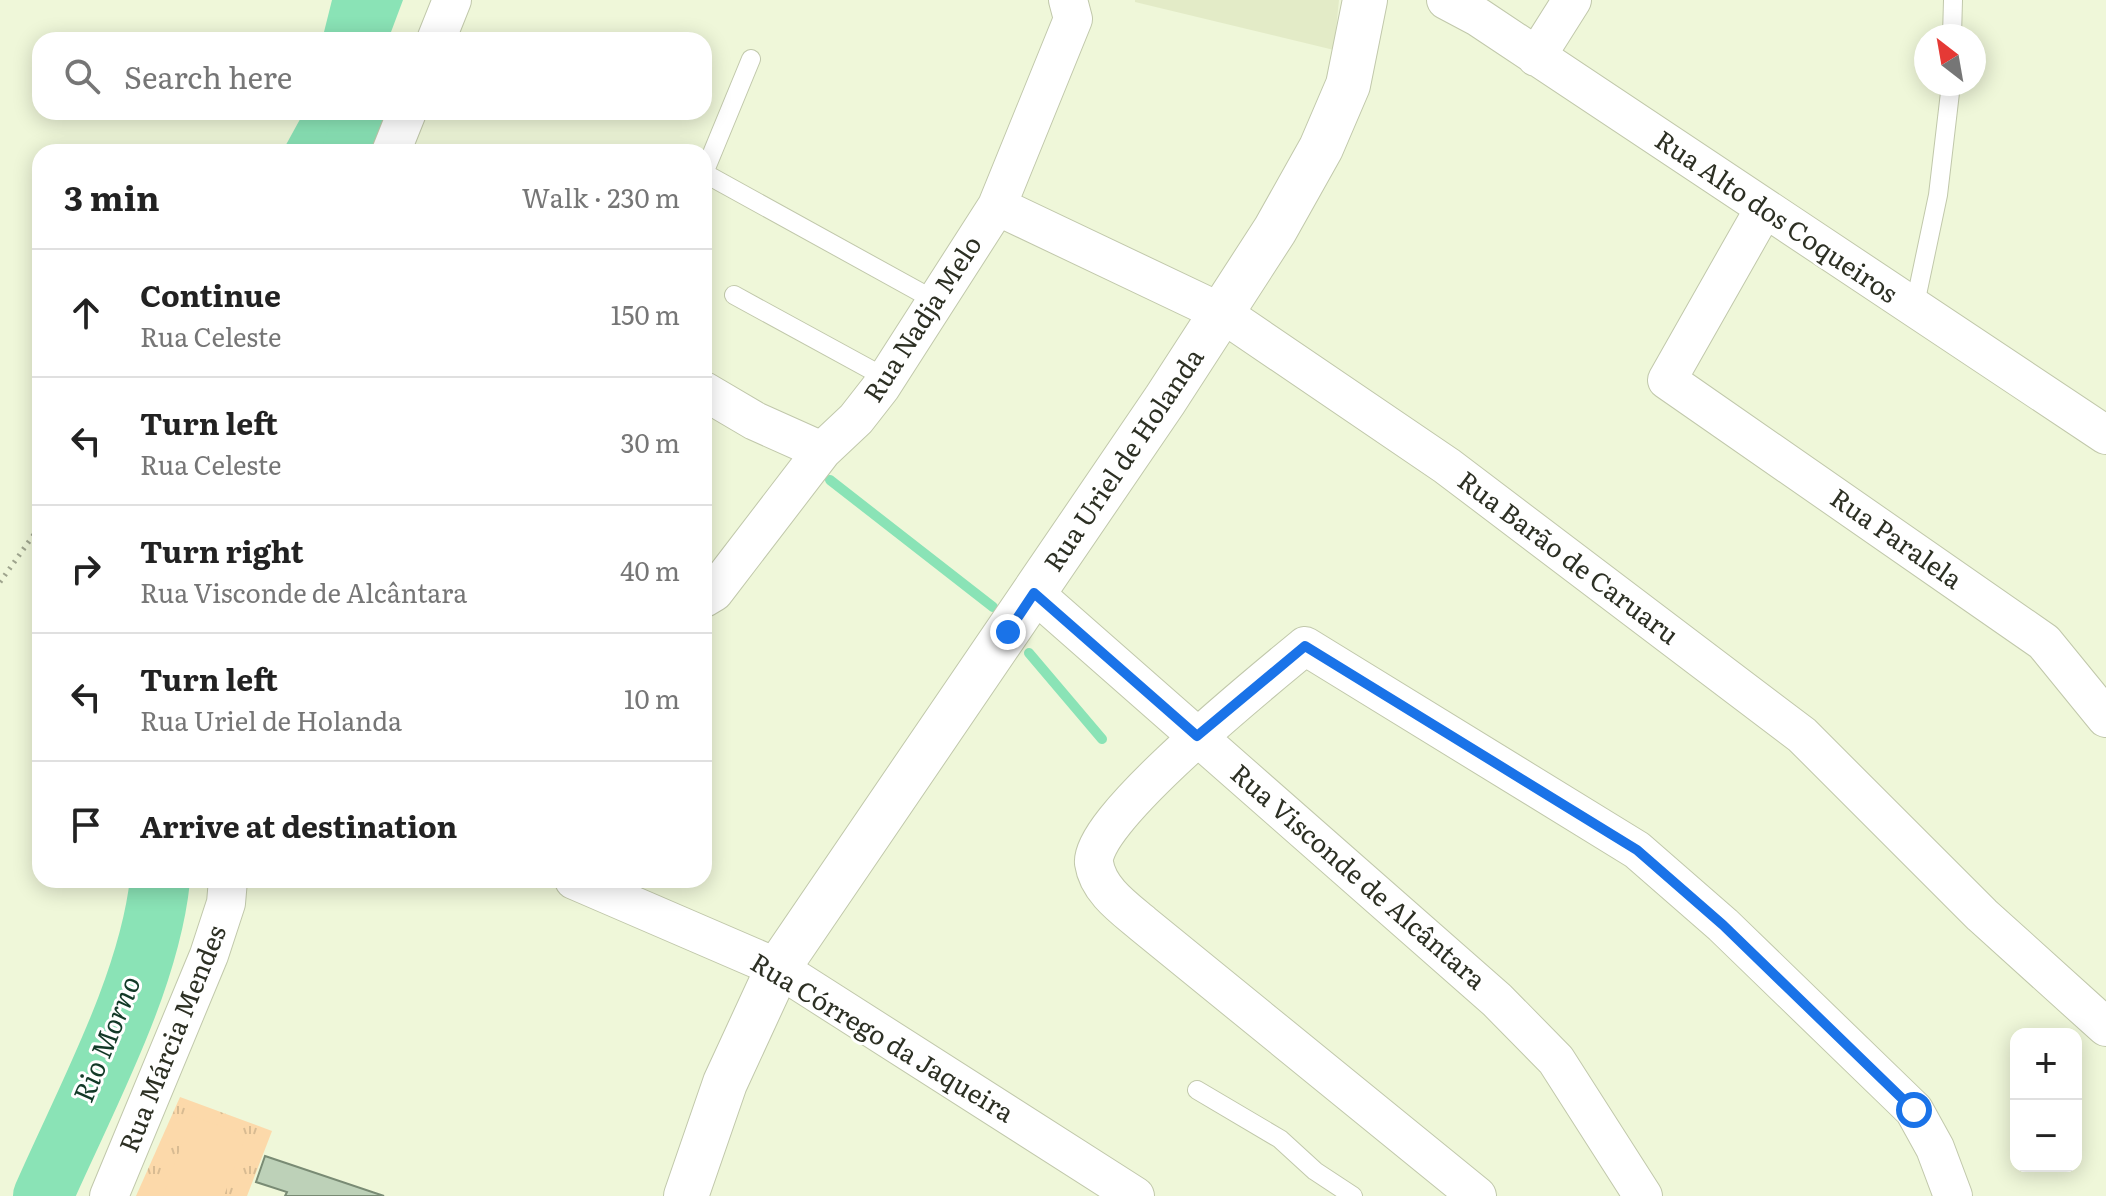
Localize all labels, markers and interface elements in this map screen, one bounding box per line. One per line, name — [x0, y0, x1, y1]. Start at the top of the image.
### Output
north arrow — [1914, 24, 1986, 96]
search box — [32, 32, 712, 120]
icon: search — [60, 54, 104, 98]
text: Search here — [124, 54, 292, 98]
street label: Rua Alto dos Coqueiros — [1648, 119, 1907, 311]
text: 3 min — [64, 171, 160, 221]
text: Walk · 230 m — [522, 177, 680, 216]
street label: Rua Nadja Melo — [852, 227, 990, 409]
text: Continue — [140, 272, 281, 316]
icon: ahead — [64, 291, 108, 335]
text: 150 m — [611, 294, 680, 333]
text: Rua Celeste — [140, 316, 282, 355]
street label: Rua Uriel de Holanda — [1032, 339, 1211, 578]
text: Turn left — [140, 400, 278, 444]
icon: left — [64, 419, 108, 463]
text: 30 m — [620, 422, 680, 461]
text: Rua Celeste — [140, 444, 282, 483]
street label: Rua Barão de Caruaru — [1451, 460, 1688, 652]
street label: Rua Paralela — [1823, 477, 1971, 597]
text: Turn right — [140, 528, 304, 572]
icon: right — [64, 547, 108, 591]
text: 40 m — [620, 550, 680, 589]
text: Rua Visconde de Alcântara — [140, 572, 467, 611]
route end — [990, 614, 1026, 650]
text: Turn left — [140, 656, 278, 700]
icon: left — [64, 675, 108, 719]
text: 10 m — [624, 678, 680, 717]
text: Rua Uriel de Holanda — [140, 700, 402, 739]
street label: Rua Visconde de Alcântara — [1223, 753, 1496, 997]
icon: arrive — [64, 803, 108, 847]
text: Arrive at destination — [140, 803, 457, 847]
street label: Rua Márcia Mendes — [107, 919, 234, 1158]
street label: Rua Córrego da Jaqueira — [744, 942, 1023, 1130]
water label: Rio Morno — [61, 969, 150, 1108]
map controls — [2010, 1028, 2082, 1172]
button: + — [2010, 1028, 2082, 1100]
route start — [1896, 1092, 1932, 1128]
button: − — [2010, 1100, 2082, 1172]

